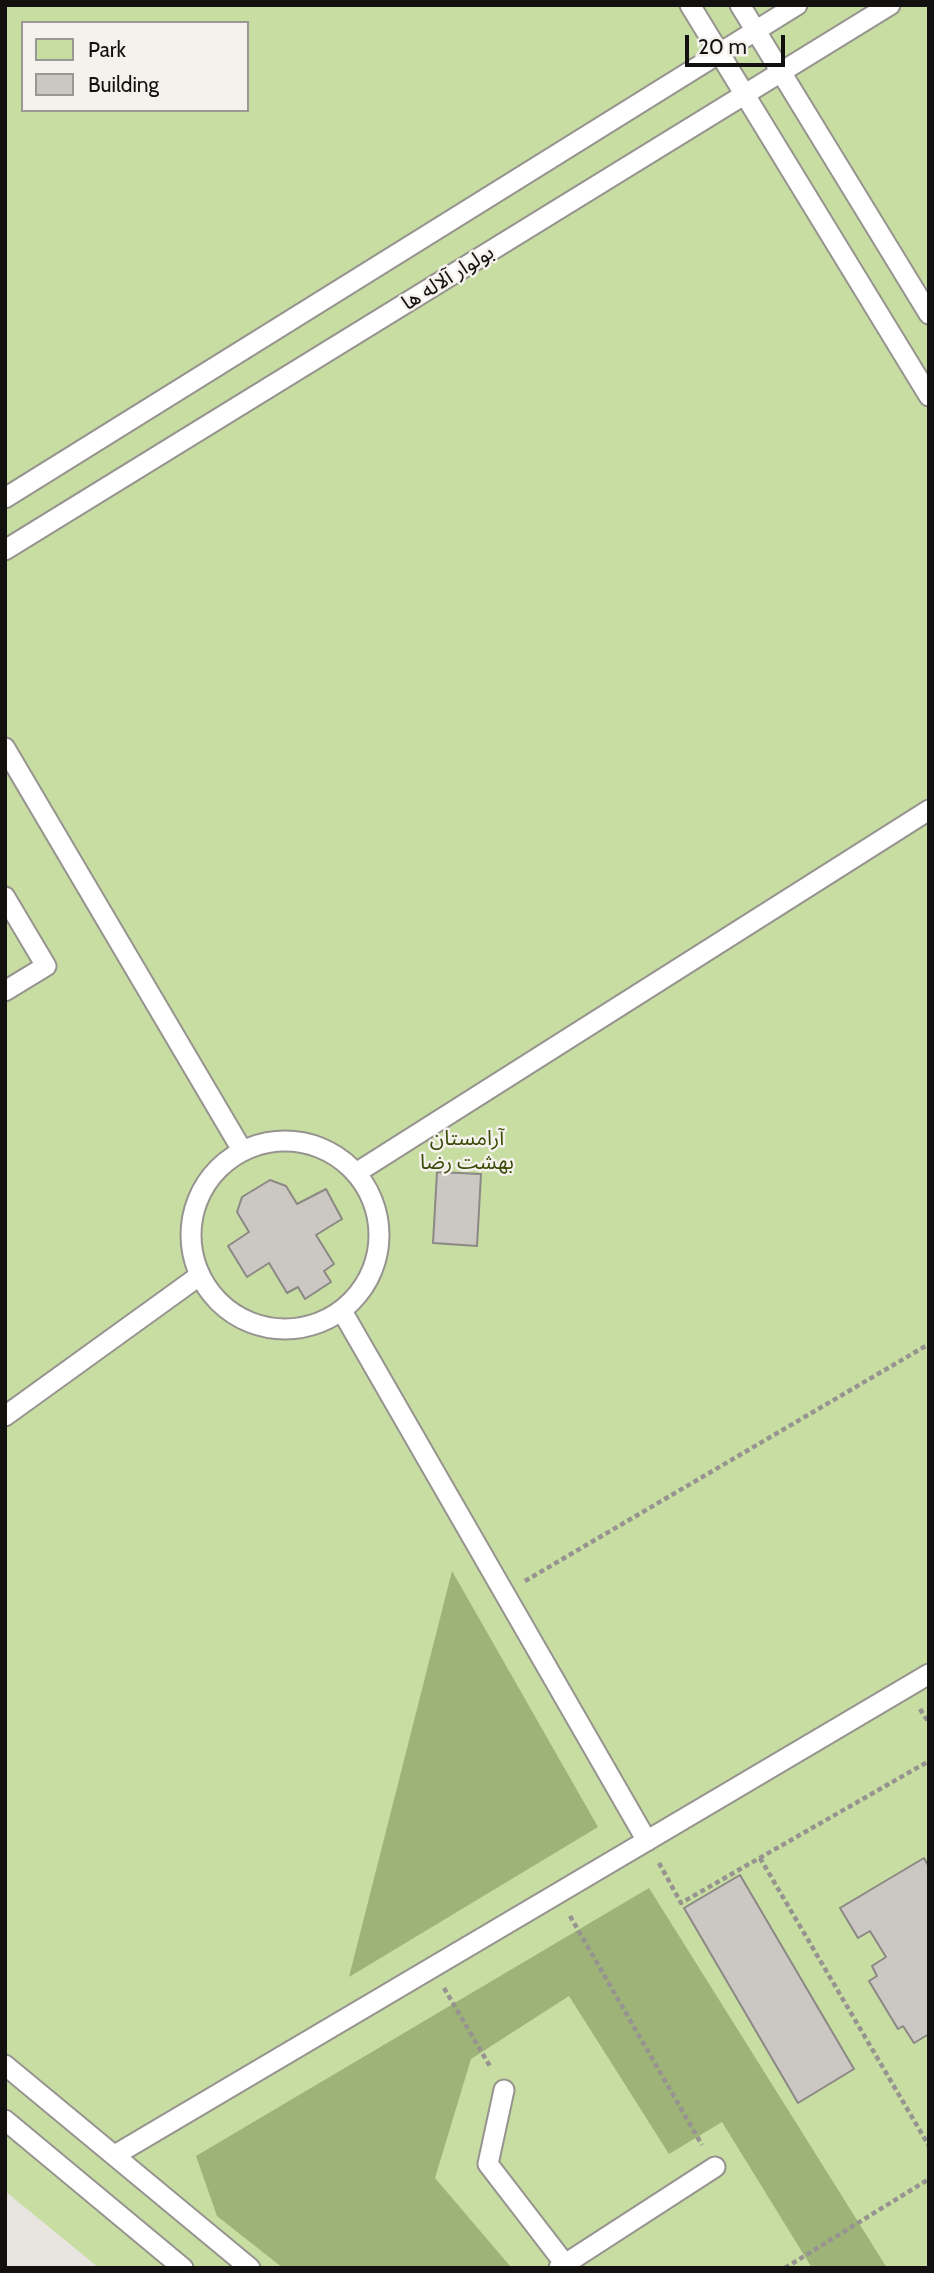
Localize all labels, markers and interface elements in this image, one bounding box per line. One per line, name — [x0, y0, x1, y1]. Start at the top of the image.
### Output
legend — [21, 21, 248, 112]
scale bar — [689, 21, 789, 65]
text: 20 m — [698, 34, 747, 59]
text: Park — [88, 37, 126, 62]
text: Building — [88, 72, 159, 97]
street label: بولوار آلاله ها — [397, 240, 499, 316]
park label: آرامستان بهشت رضا — [420, 1126, 514, 1176]

